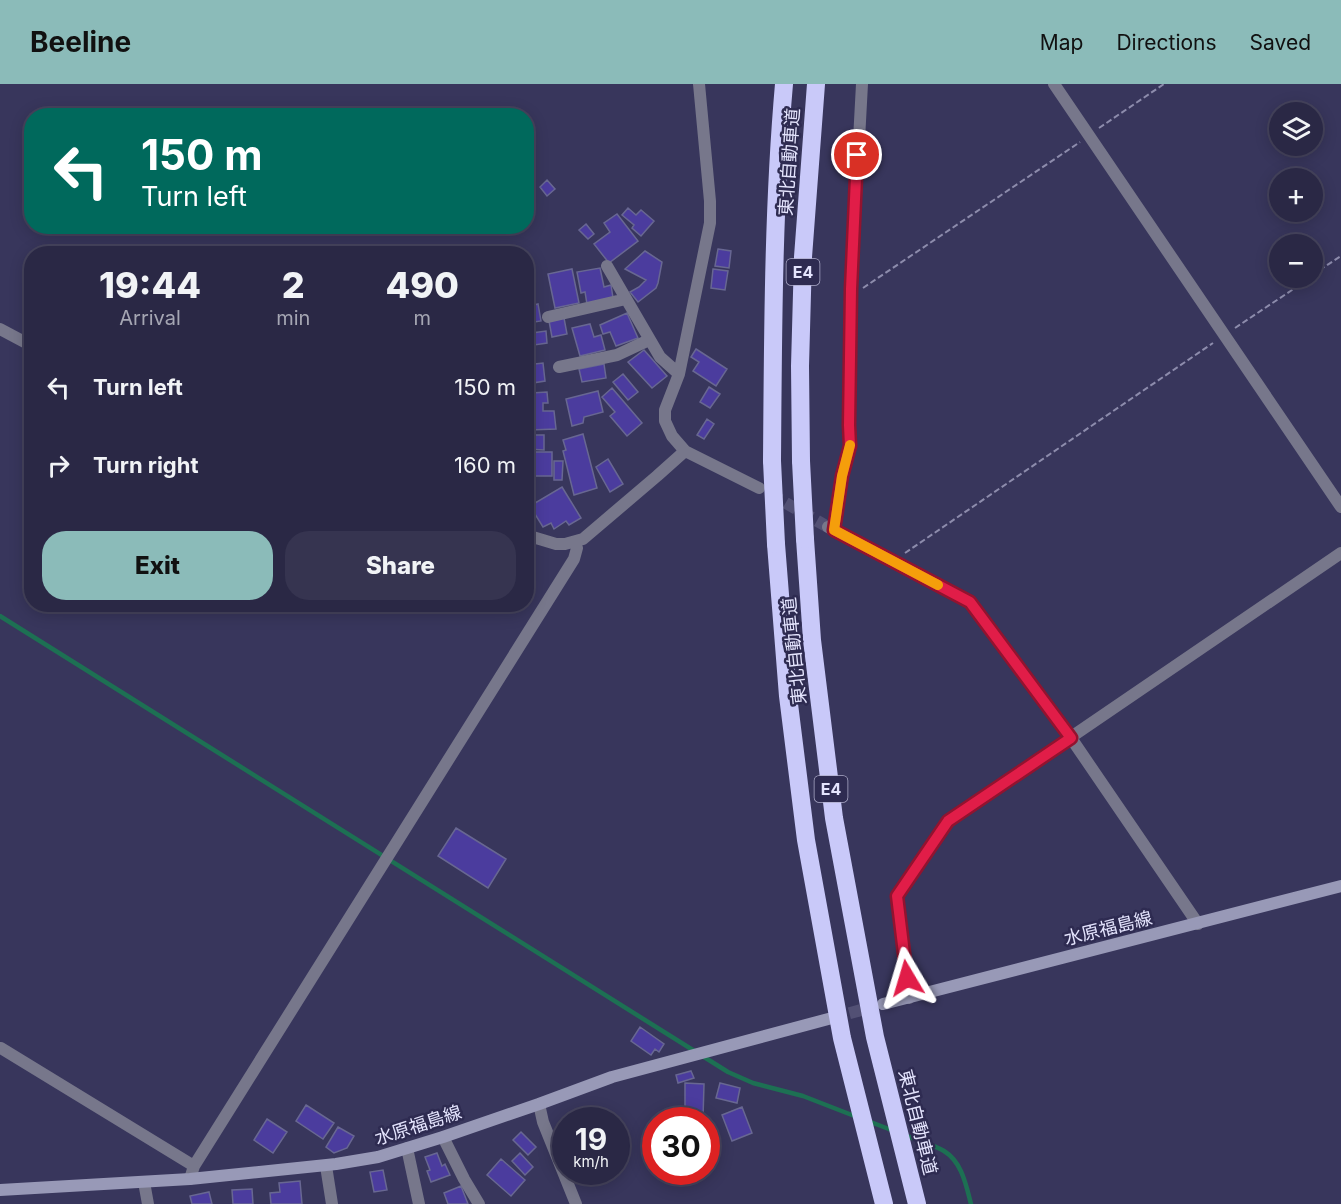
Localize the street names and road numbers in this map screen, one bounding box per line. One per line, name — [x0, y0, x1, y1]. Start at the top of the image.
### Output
street label: 東北自動車道 — [775, 107, 803, 217]
road number: E4 — [786, 259, 820, 285]
street label: 東北自動車道 — [778, 596, 810, 706]
road number: E4 — [814, 776, 848, 802]
street label: 水原福島線 — [1062, 907, 1154, 949]
street label: 東北自動車道 — [895, 1067, 941, 1177]
street label: 水原福島線 — [372, 1101, 464, 1149]

